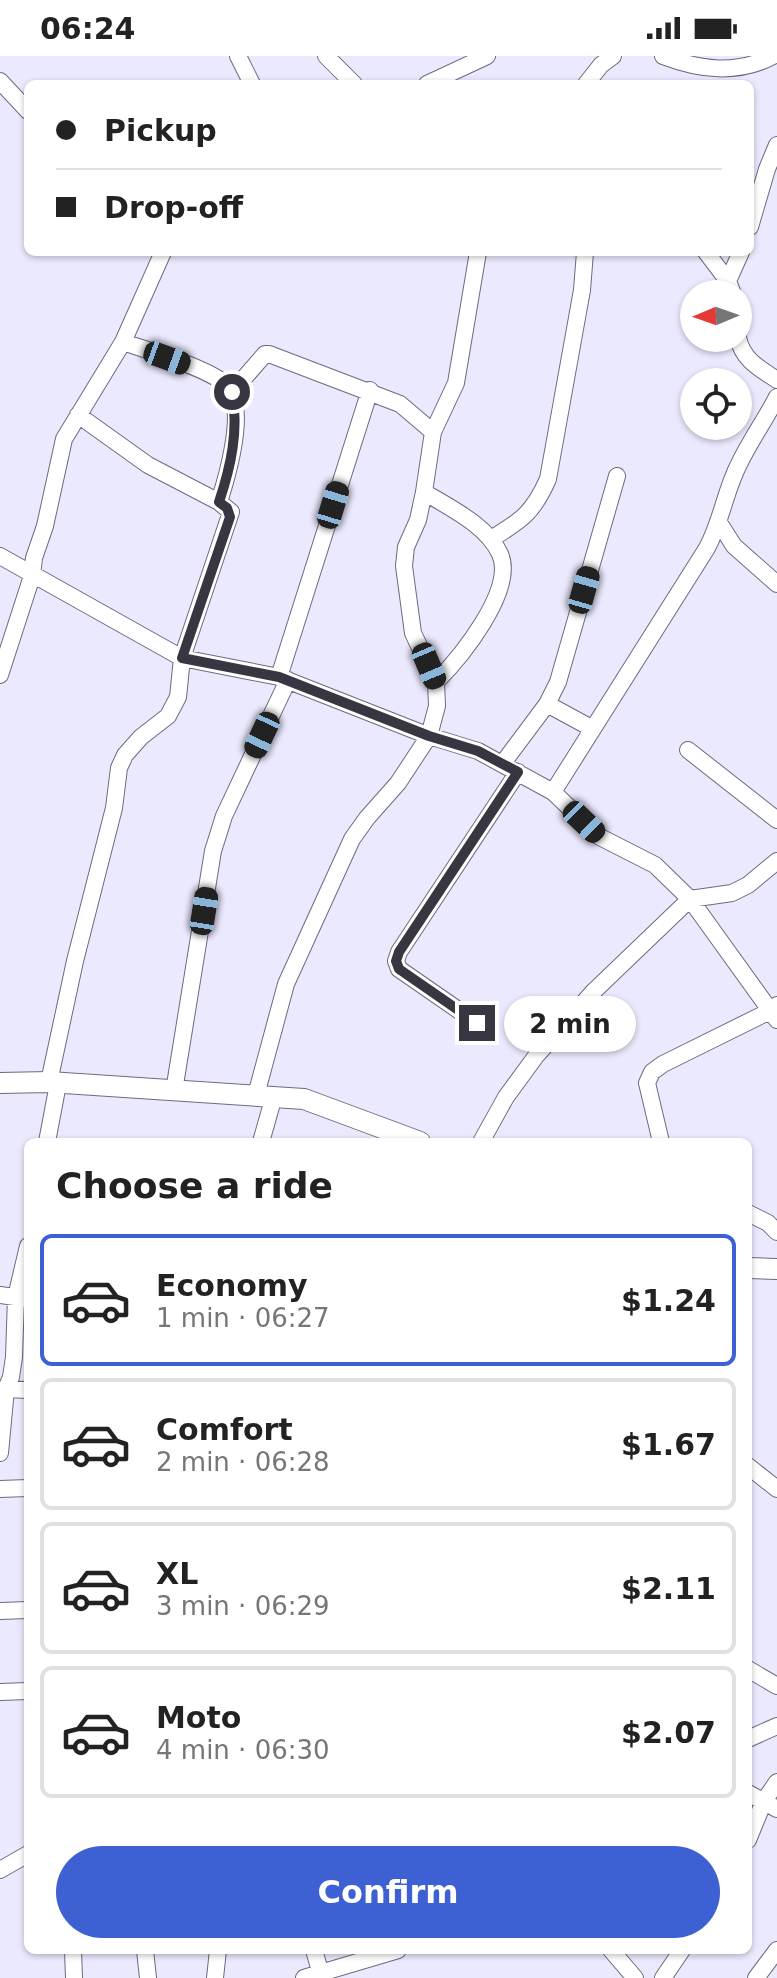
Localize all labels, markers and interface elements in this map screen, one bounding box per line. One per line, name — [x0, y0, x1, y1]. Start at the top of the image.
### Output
text: 06:24 — [40, 11, 136, 46]
text: Pickup — [104, 113, 217, 148]
text: Drop-off — [104, 190, 243, 225]
north arrow — [680, 280, 752, 352]
map controls — [680, 280, 752, 440]
car — [140, 339, 194, 377]
button: locate — [680, 368, 752, 440]
route start — [214, 374, 250, 410]
car — [315, 479, 351, 531]
car — [566, 564, 602, 616]
car — [409, 639, 449, 693]
car — [241, 708, 283, 762]
car — [558, 797, 610, 847]
car — [188, 885, 220, 937]
callout: 2 min — [505, 995, 637, 1051]
route end — [459, 1005, 495, 1041]
text: 2 min — [529, 1009, 611, 1039]
text: Choose a ride — [56, 1165, 333, 1206]
icon: car — [60, 1264, 132, 1336]
text: Economy — [156, 1268, 308, 1303]
text: $1.24 — [621, 1283, 716, 1318]
text: 1 min · 06:27 — [156, 1303, 330, 1333]
icon: car — [60, 1408, 132, 1480]
text: Comfort — [156, 1412, 293, 1447]
text: $1.67 — [621, 1427, 716, 1462]
text: 2 min · 06:28 — [156, 1447, 330, 1477]
icon: car — [60, 1552, 132, 1624]
text: XL — [156, 1556, 198, 1591]
text: $2.11 — [621, 1571, 716, 1606]
text: 3 min · 06:29 — [156, 1591, 330, 1621]
icon: car — [60, 1696, 132, 1768]
text: Moto — [156, 1700, 241, 1735]
text: $2.07 — [621, 1715, 716, 1750]
text: 4 min · 06:30 — [156, 1735, 330, 1765]
button: Confirm — [56, 1846, 720, 1938]

